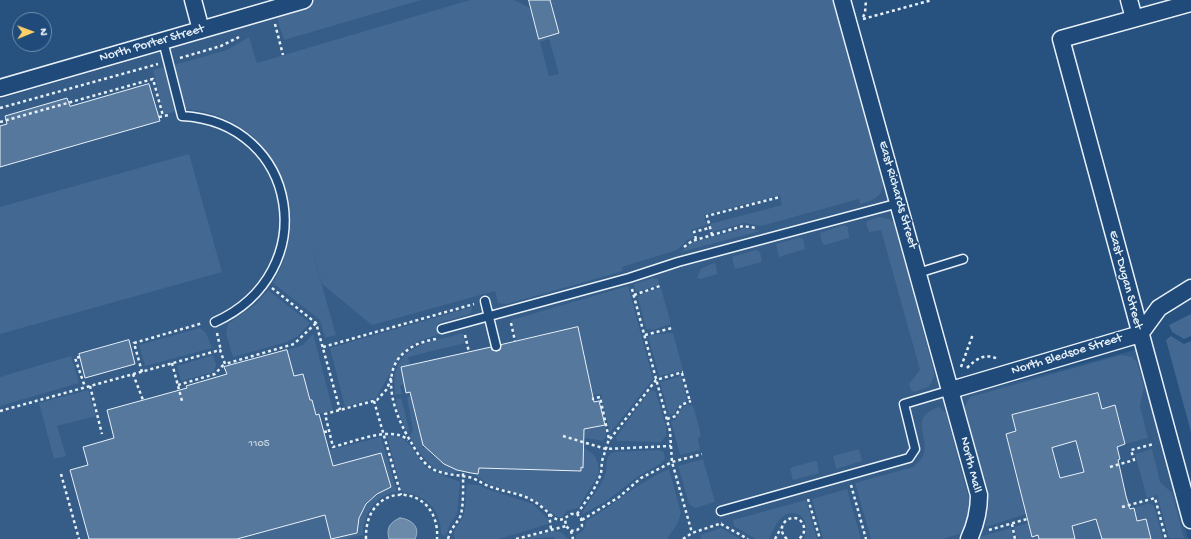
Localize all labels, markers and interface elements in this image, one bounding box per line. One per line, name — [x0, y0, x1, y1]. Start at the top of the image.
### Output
north arrow — [12, 12, 52, 52]
street label: North Porter Street — [98, 22, 206, 66]
text: N — [37, 28, 49, 36]
street label: East Richards Street — [874, 139, 920, 251]
street label: East Dugan Street — [1104, 229, 1146, 331]
street label: North Bledsoe Street — [1010, 331, 1124, 379]
street label: North Mall — [956, 435, 984, 495]
house number: 1105 — [249, 437, 269, 451]

